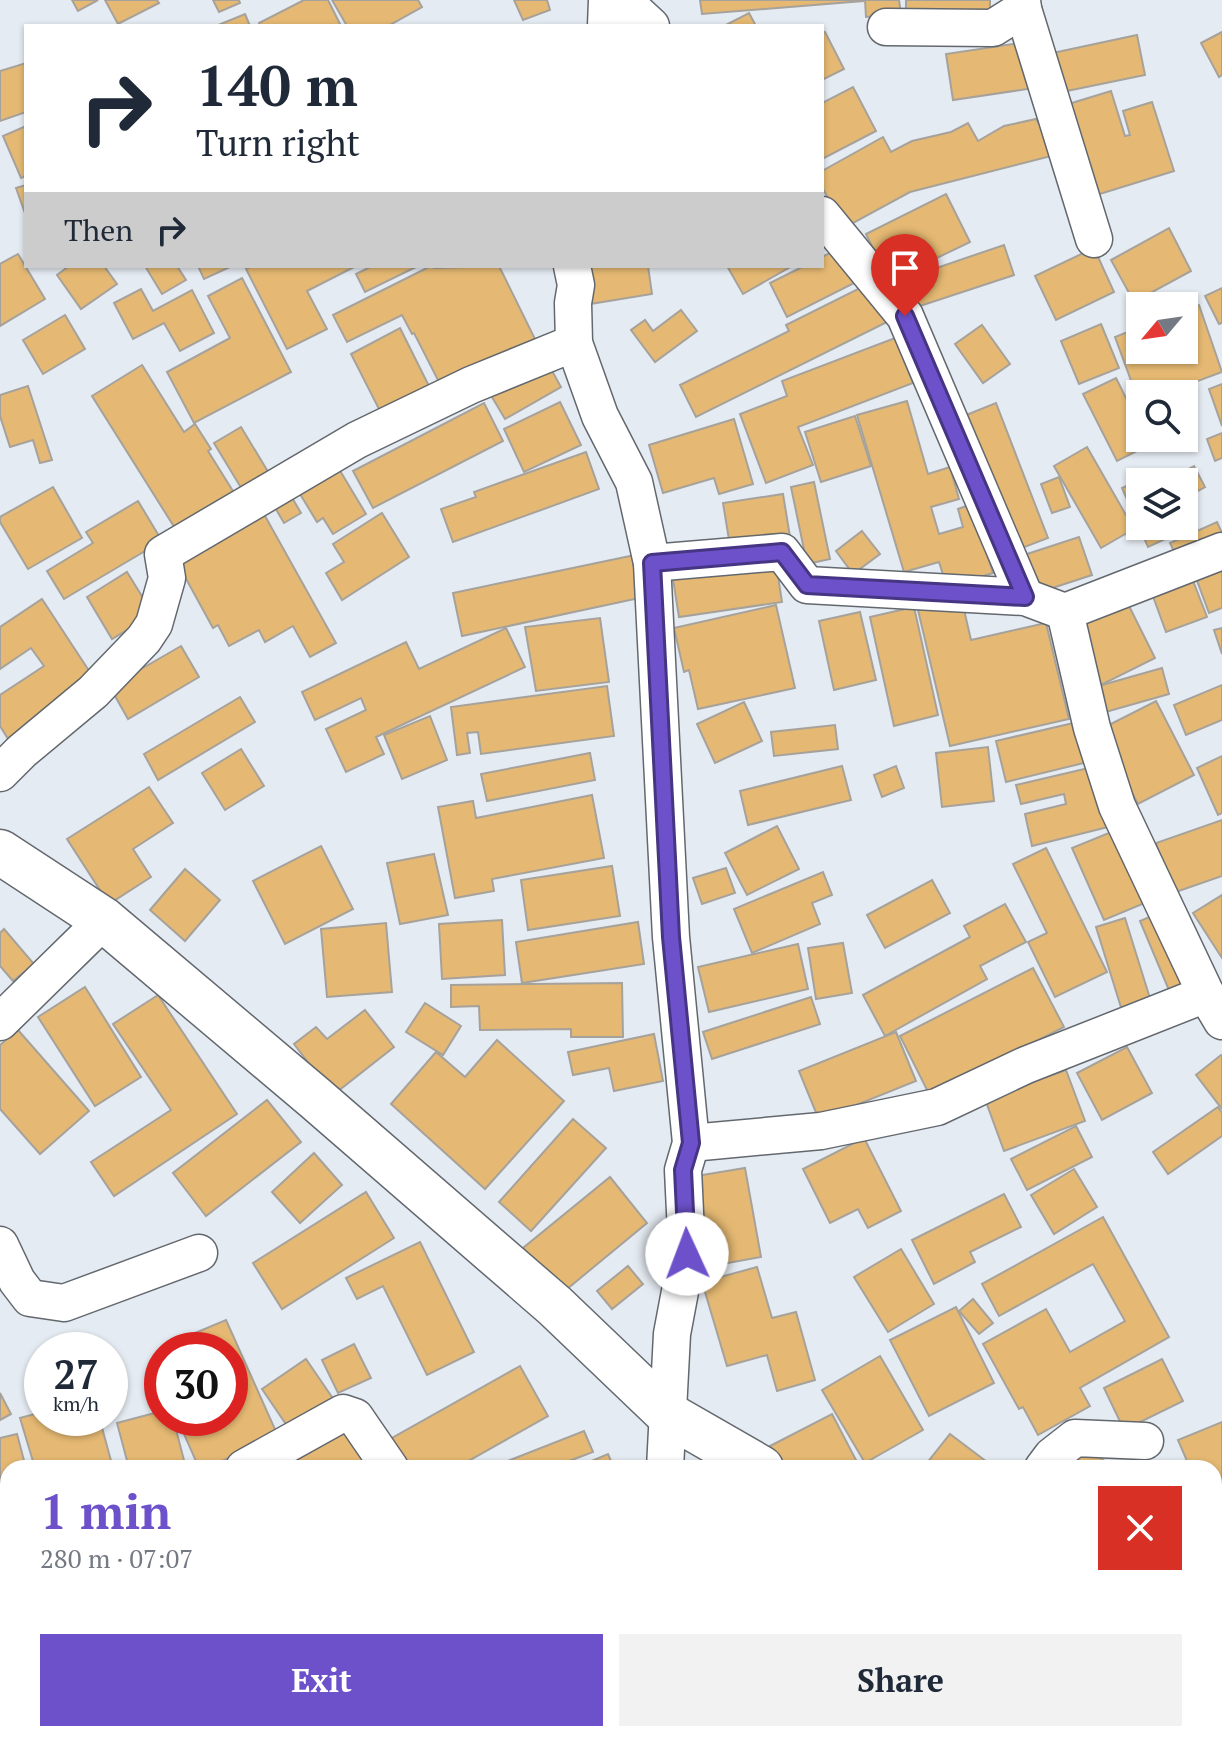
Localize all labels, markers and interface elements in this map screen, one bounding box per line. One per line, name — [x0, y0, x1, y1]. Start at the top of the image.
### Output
text: 140 m — [196, 48, 358, 122]
icon: right — [64, 56, 168, 160]
text: Turn right — [196, 119, 360, 166]
icon: right — [149, 208, 193, 252]
text: Then — [64, 210, 133, 250]
pin — [871, 234, 939, 316]
icon: arrive — [883, 246, 927, 290]
north arrow — [1126, 292, 1198, 364]
map controls — [1126, 292, 1198, 540]
button: search — [1126, 380, 1198, 452]
button: layers — [1126, 468, 1198, 540]
position arrow — [645, 1212, 729, 1296]
speed limit sign: 30 — [144, 1332, 248, 1436]
text: 27 — [53, 1347, 99, 1400]
text: km/h — [53, 1390, 99, 1417]
text: 1 min — [40, 1479, 171, 1543]
button: close — [1098, 1486, 1182, 1570]
text: 280 m · 07:07 — [40, 1541, 193, 1575]
button: Exit — [40, 1634, 603, 1726]
button: Share — [619, 1634, 1182, 1726]

